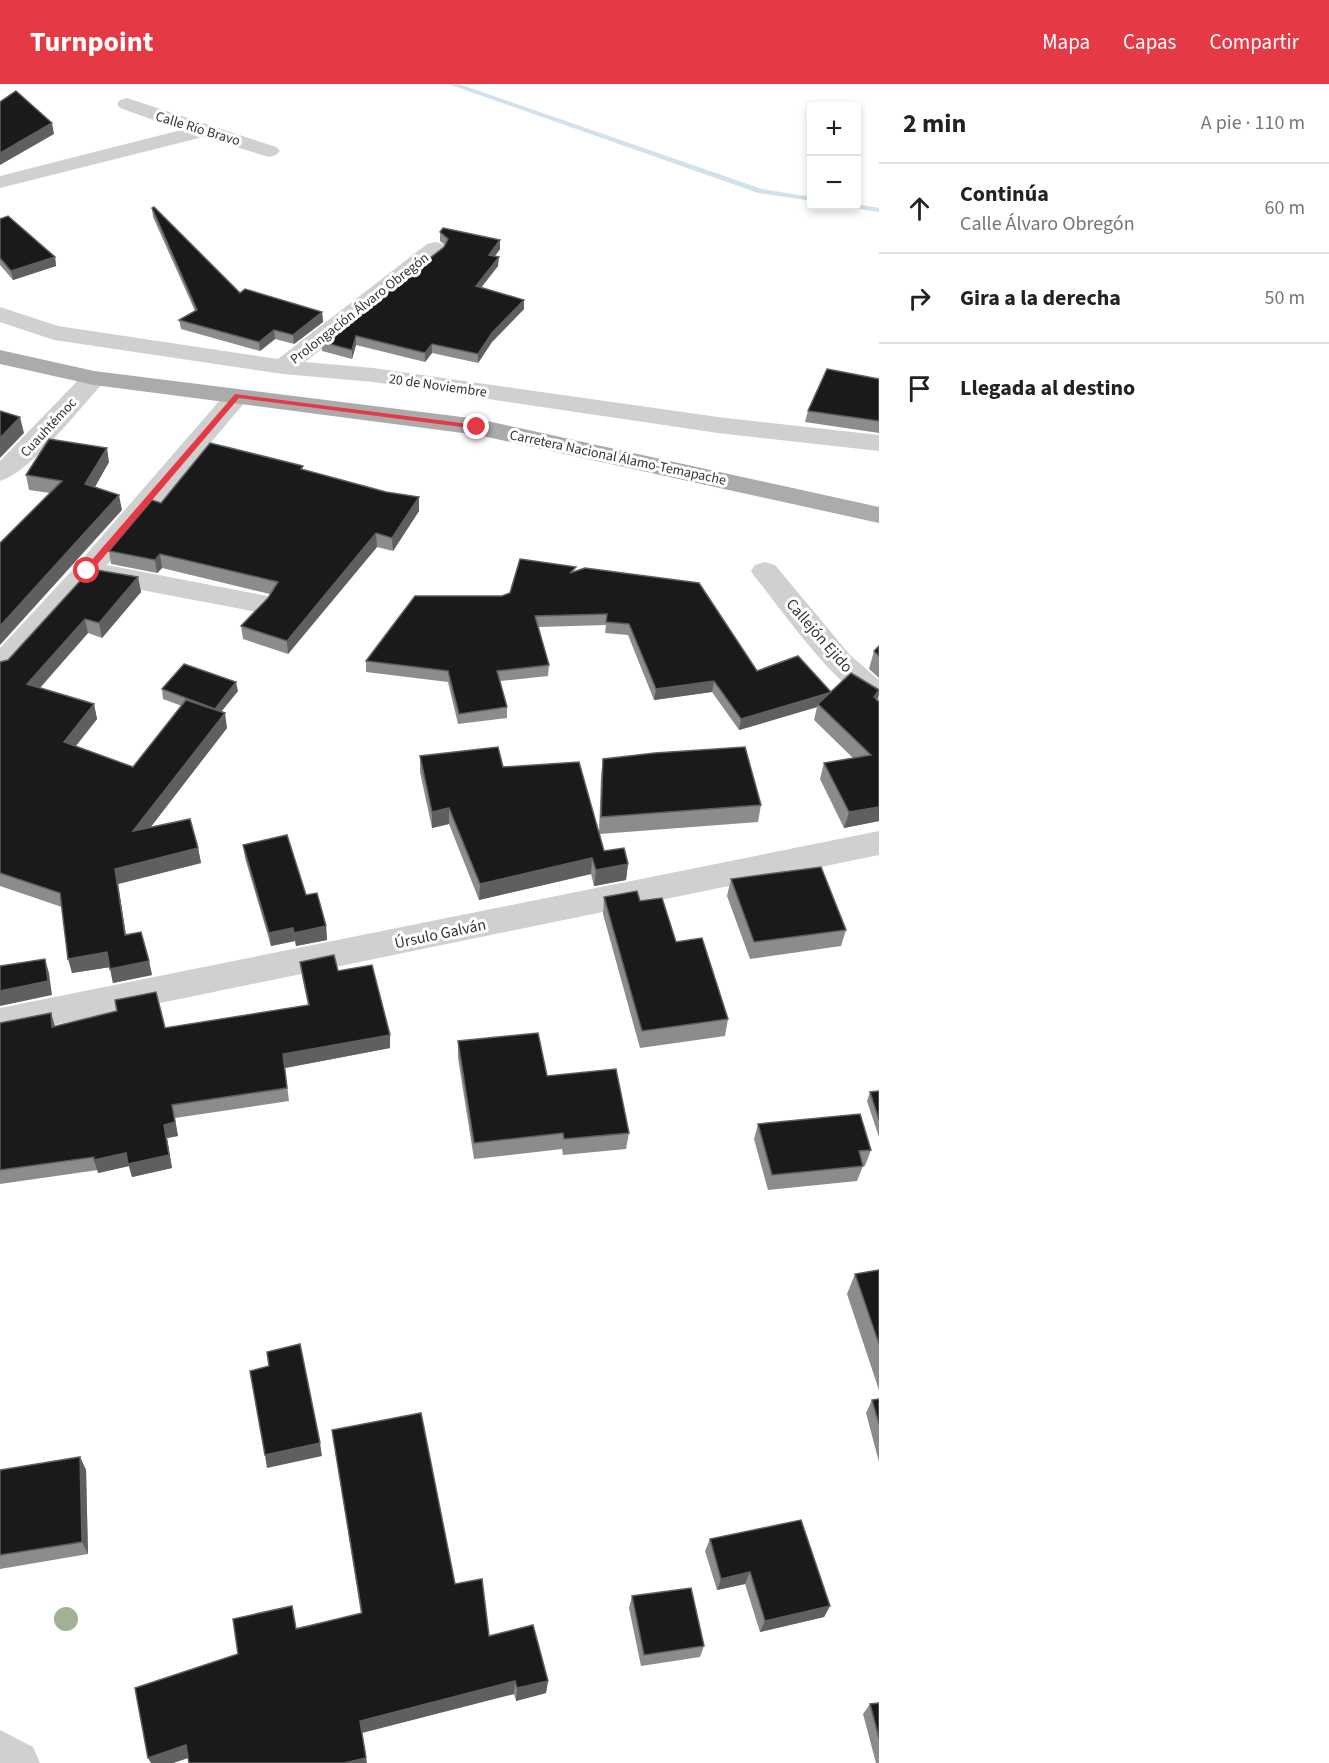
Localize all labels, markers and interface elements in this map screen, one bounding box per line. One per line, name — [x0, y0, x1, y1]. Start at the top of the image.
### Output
text: Turnpoint — [30, 22, 154, 62]
text: Mapa — [1042, 27, 1090, 57]
text: Capas — [1123, 27, 1176, 57]
text: Compartir — [1209, 27, 1299, 57]
map controls — [807, 102, 861, 210]
button: + — [807, 102, 861, 156]
text: 2 min — [903, 105, 966, 142]
street label: Calle Río Bravo — [153, 107, 243, 151]
text: A pie · 110 m — [1201, 109, 1305, 137]
button: − — [807, 156, 861, 210]
text: Continúa — [960, 178, 1049, 210]
icon: ahead — [903, 192, 936, 225]
text: 60 m — [1265, 194, 1305, 222]
text: Calle Álvaro Obregón — [960, 210, 1135, 238]
street label: Prolongación Álvaro Obregón — [286, 248, 433, 369]
icon: right — [903, 282, 936, 315]
text: Gira a la derecha — [960, 282, 1121, 314]
text: 50 m — [1265, 284, 1305, 312]
street label: 20 de Noviembre — [388, 369, 488, 403]
icon: arrive — [903, 372, 936, 405]
text: Llegada al destino — [960, 372, 1135, 404]
street label: Cuauhtémoc — [16, 393, 82, 462]
route end — [463, 413, 489, 439]
street label: Carretera Nacional Álamo-Temapache — [508, 425, 728, 491]
route start — [73, 557, 99, 583]
street label: Callejón Ejido — [781, 594, 858, 677]
street label: Úrsulo Galván — [392, 914, 488, 954]

